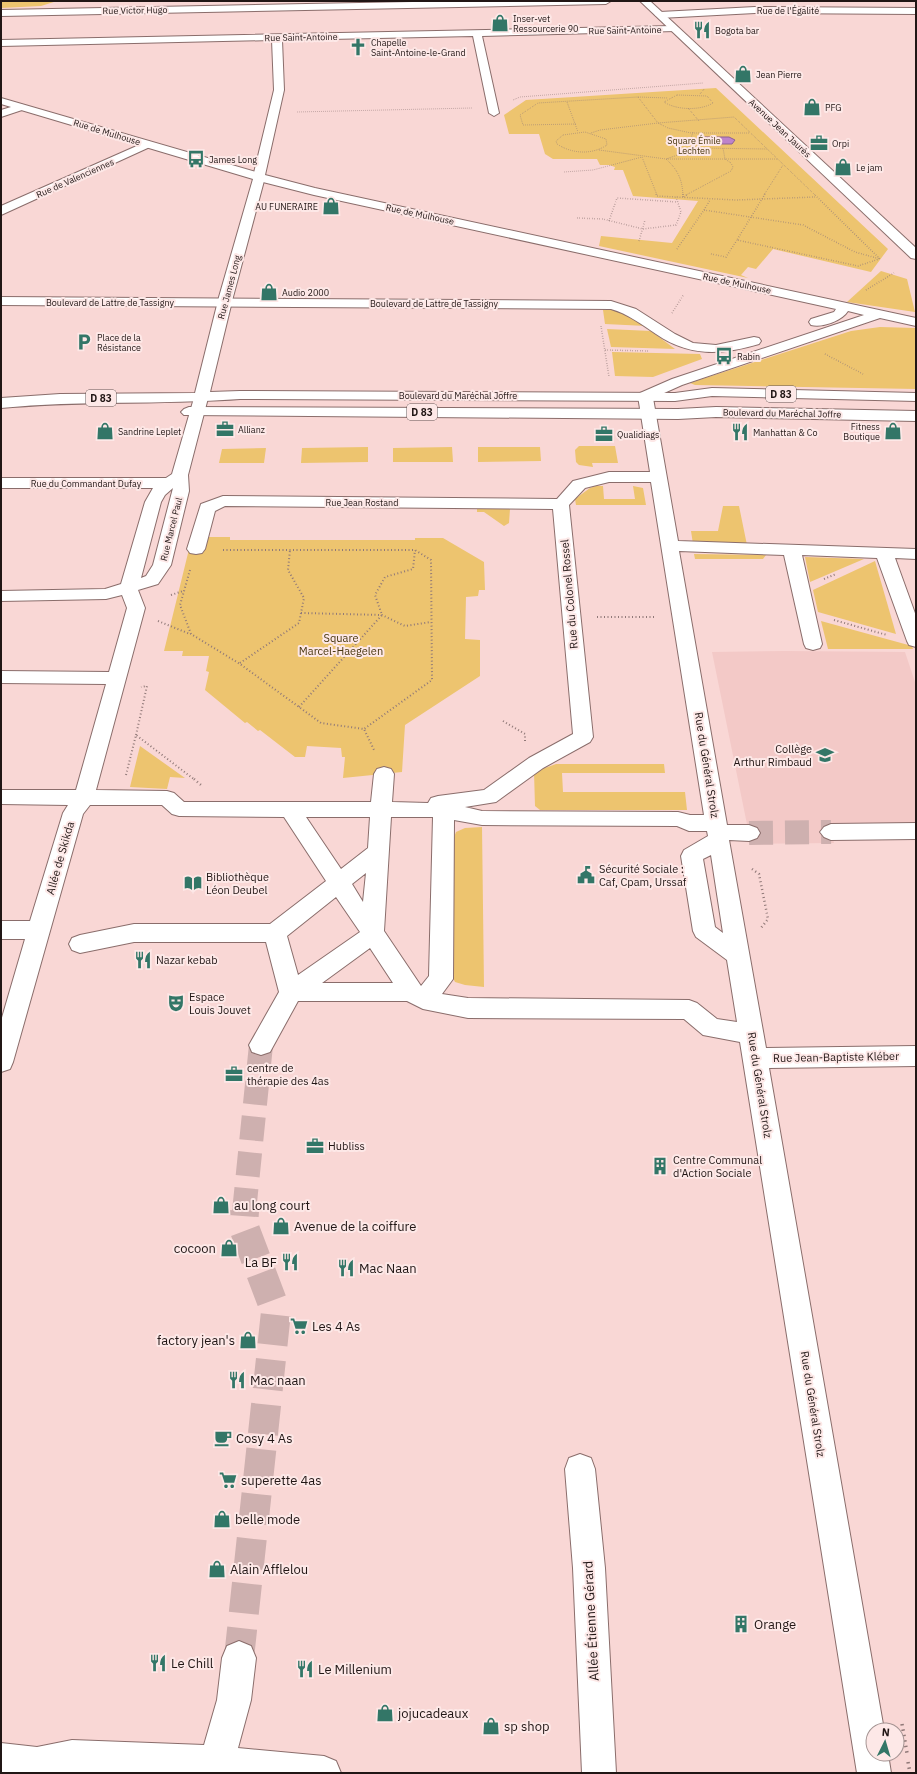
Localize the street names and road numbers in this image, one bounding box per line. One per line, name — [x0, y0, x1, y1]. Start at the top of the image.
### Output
street label: Rue Victor Hugo — [102, 4, 168, 16]
street label: Rue de l'Égalité — [757, 4, 819, 16]
street label: Rue Saint-Antoine — [588, 24, 662, 36]
street label: Rue Saint-Antoine — [264, 31, 338, 43]
street label: Avenue Jean Jaurès — [747, 96, 813, 160]
street label: Rue de Mulhouse — [72, 117, 142, 147]
street label: Rue de Valenciennes — [34, 156, 116, 200]
street label: Rue de Mulhouse — [385, 201, 455, 227]
street label: Rue James Long — [215, 253, 243, 320]
street label: Rue de Mulhouse — [702, 270, 772, 296]
street label: Boulevard de Lattre de Tassigny — [46, 297, 175, 308]
street label: Boulevard de Lattre de Tassigny — [370, 298, 499, 309]
road number: D 83 — [766, 386, 796, 402]
road number: D 83 — [86, 390, 116, 406]
street label: Boulevard du Maréchal Joffre — [399, 390, 517, 401]
road number: D 83 — [407, 404, 437, 420]
street label: Boulevard du Maréchal Joffre — [723, 406, 841, 420]
street label: Rue du Commandant Dufay — [31, 478, 142, 489]
street label: Rue Marcel Paul — [158, 496, 184, 562]
street label: Rue Jean Rostand — [326, 497, 398, 508]
street label: Rue du Colonel Rossel — [557, 539, 581, 649]
street label: Rue du Général Strolz — [692, 711, 722, 819]
street label: Allée de Skikda — [43, 820, 77, 896]
street label: Rue du Général Strolz — [745, 1031, 775, 1139]
street label: Rue Jean-Baptiste Kléber — [773, 1049, 899, 1065]
street label: Rue du Général Strolz — [798, 1350, 828, 1458]
street label: Allée Étienne Gérard — [579, 1561, 603, 1681]

